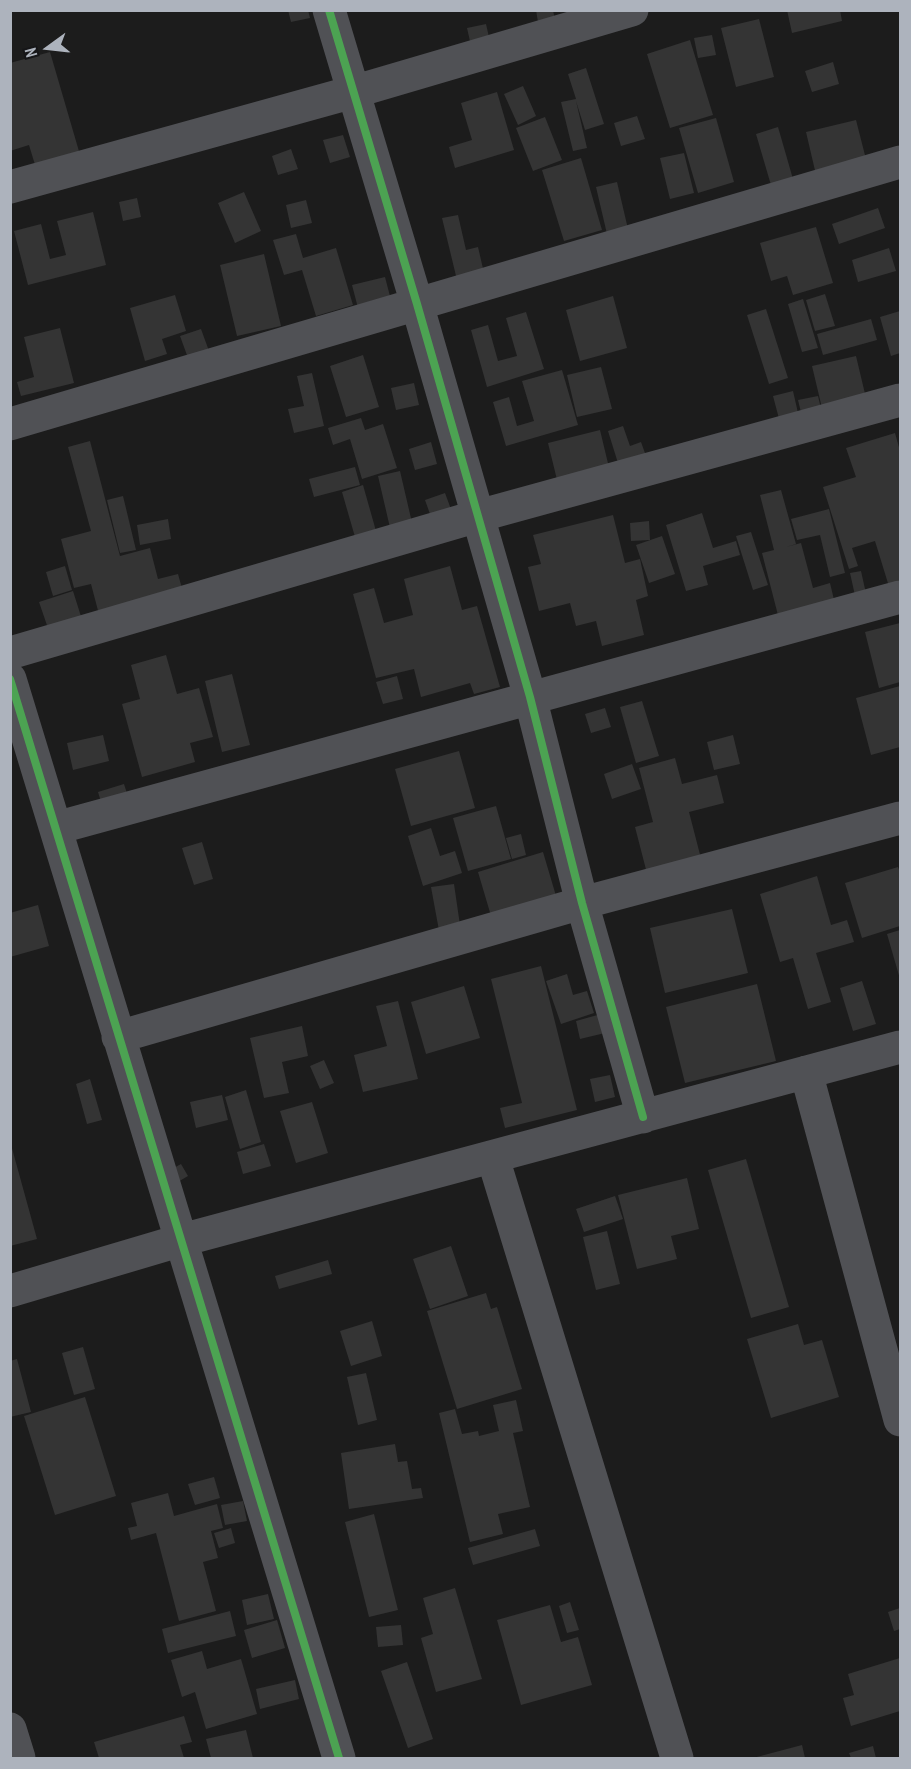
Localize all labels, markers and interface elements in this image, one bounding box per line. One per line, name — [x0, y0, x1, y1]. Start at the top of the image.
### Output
north arrow — [18, 18, 78, 78]
text: N — [20, 46, 41, 59]

